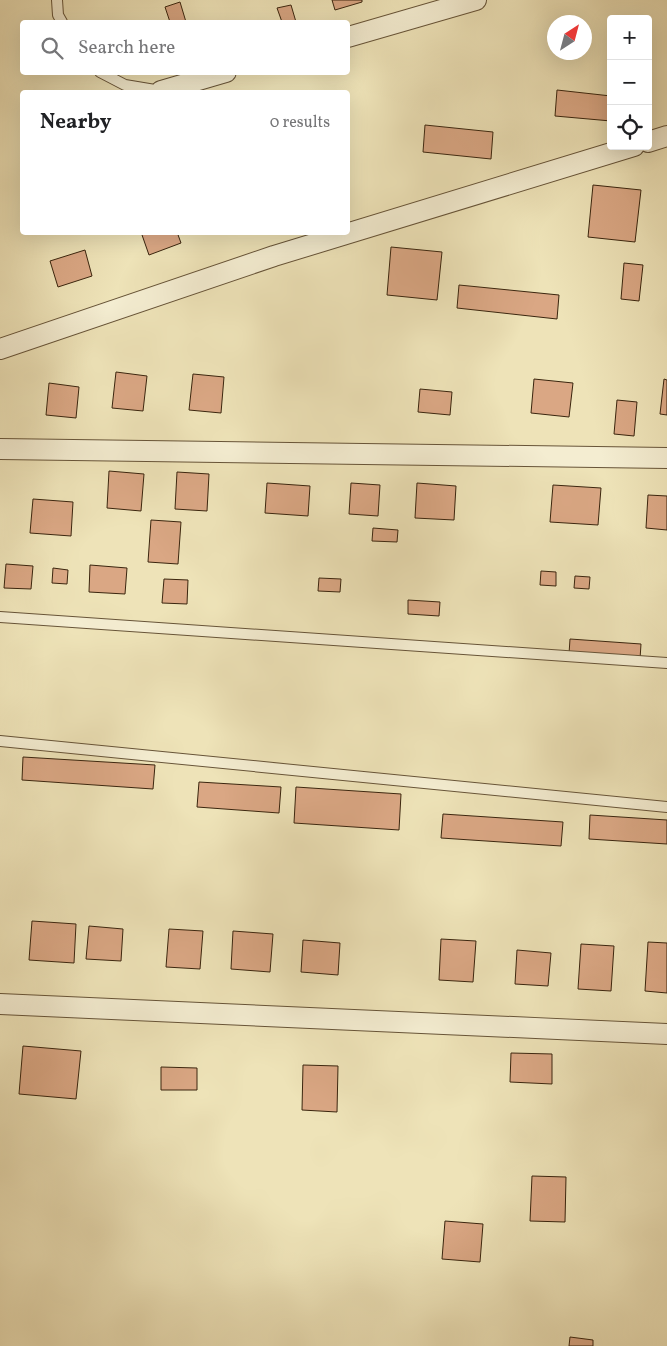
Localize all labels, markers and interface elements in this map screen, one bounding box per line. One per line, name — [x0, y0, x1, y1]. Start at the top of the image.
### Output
north arrow — [547, 15, 592, 60]
map controls — [607, 15, 652, 150]
button: + — [607, 15, 652, 60]
search box — [20, 20, 350, 75]
icon: search — [38, 34, 66, 62]
text: Search here — [78, 35, 175, 61]
button: − — [607, 60, 652, 105]
button: locate — [607, 105, 652, 150]
text: Nearby — [40, 108, 111, 137]
text: 0 results — [270, 112, 330, 134]

